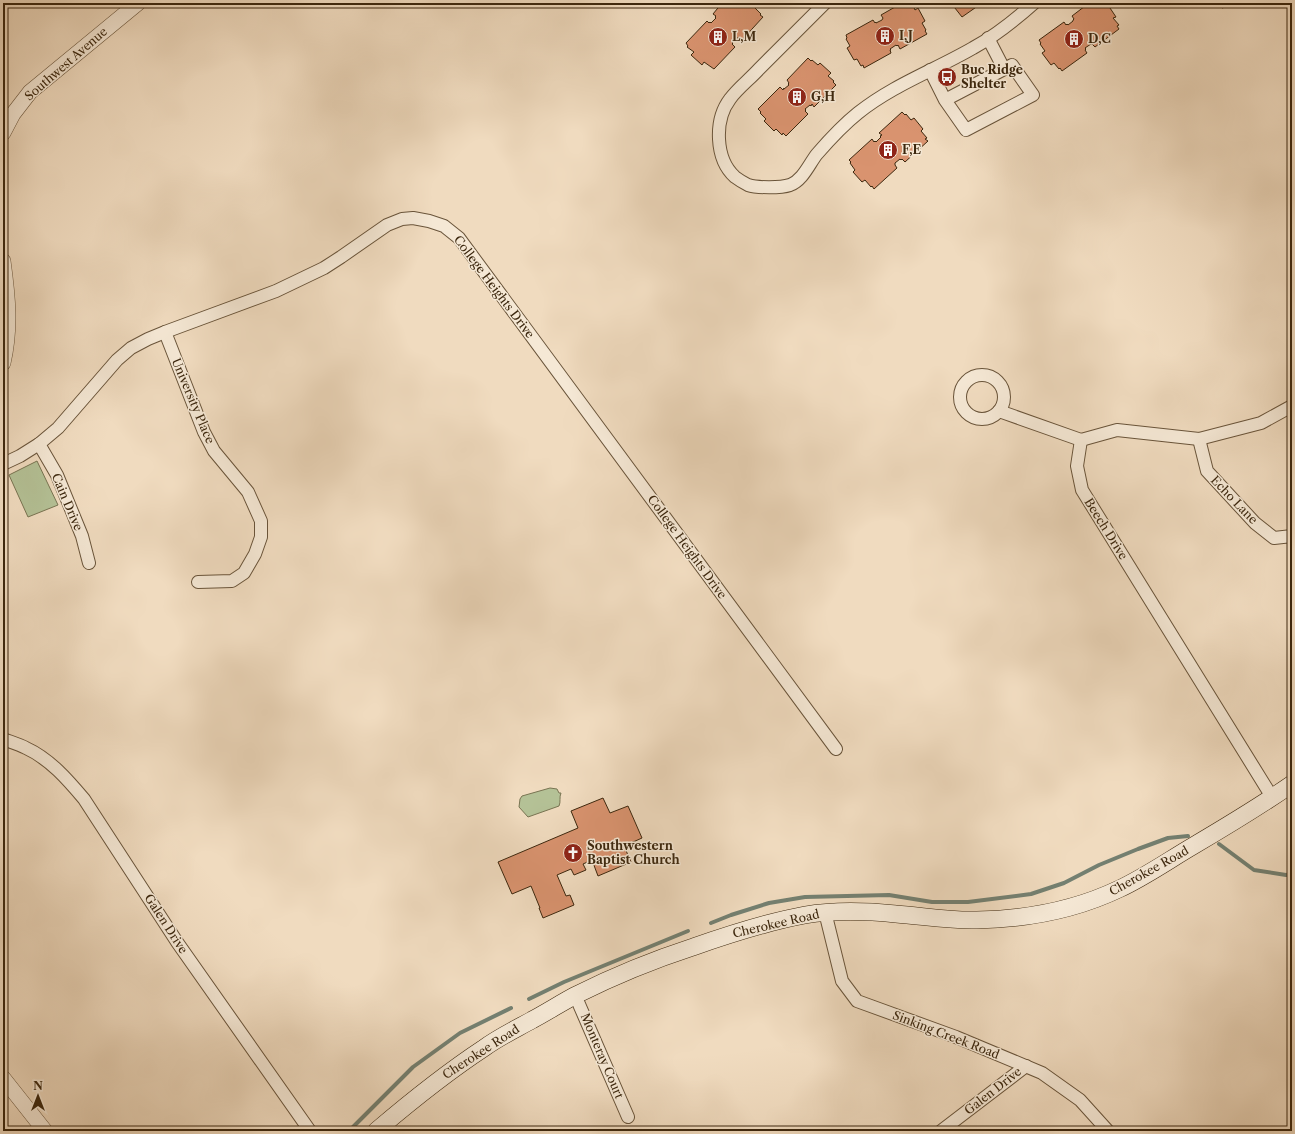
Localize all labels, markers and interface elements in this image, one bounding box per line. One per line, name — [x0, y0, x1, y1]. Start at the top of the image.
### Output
street label: Southwest Avenue — [21, 24, 110, 104]
building icon: I,J — [874, 25, 896, 47]
building icon: L,M — [707, 26, 729, 48]
place label: I,J — [899, 28, 913, 43]
building icon: D,C — [1063, 28, 1085, 50]
place label: L,M — [732, 29, 757, 44]
place label: D,C — [1088, 31, 1111, 46]
place label: Buc Ridge Shelter — [961, 62, 1023, 91]
bus stop icon: Buc Ridge Shelter — [936, 66, 958, 88]
building icon: G,H — [786, 86, 808, 108]
place label: G,H — [811, 89, 835, 104]
building icon: F,E — [877, 139, 899, 161]
place label: F,E — [902, 142, 922, 157]
street label: College Heights Drive — [451, 232, 538, 341]
street label: University Place — [169, 356, 218, 446]
street label: Cain Drive — [49, 471, 86, 533]
street label: Echo Lane — [1208, 472, 1261, 527]
street label: College Heights Drive — [645, 492, 730, 602]
street label: Beech Drive — [1082, 495, 1131, 563]
place label: Southwestern Baptist Church — [587, 838, 680, 867]
church icon: Southwestern Baptist Church — [562, 842, 584, 864]
street label: Cherokee Road — [1106, 842, 1192, 899]
street label: Galen Drive — [142, 891, 191, 957]
street label: Cherokee Road — [731, 906, 821, 941]
street label: Sinking Creek Road — [891, 1007, 1002, 1062]
street label: Monteray Court — [578, 1011, 628, 1102]
street label: Cherokee Road — [440, 1021, 523, 1082]
street label: Galen Drive — [961, 1064, 1024, 1118]
north arrow — [18, 1076, 58, 1116]
text: N — [33, 1079, 43, 1093]

